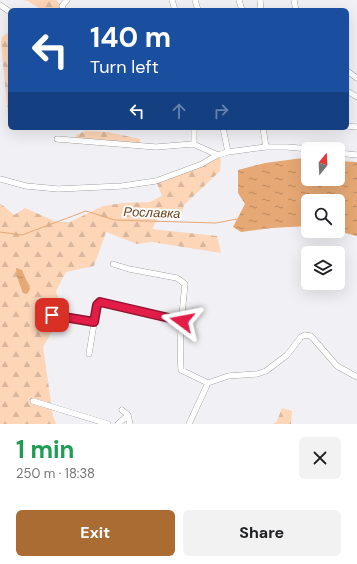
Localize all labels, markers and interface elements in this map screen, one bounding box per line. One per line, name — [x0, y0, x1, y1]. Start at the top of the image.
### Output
text: 140 m — [90, 19, 171, 56]
icon: left — [24, 24, 76, 76]
text: Turn left — [90, 55, 159, 79]
icon: left — [126, 100, 148, 122]
icon: ahead — [168, 100, 190, 122]
icon: right — [210, 100, 232, 122]
north arrow — [301, 142, 345, 186]
map controls — [301, 142, 345, 290]
button: search — [301, 194, 345, 238]
water label: Рославка — [123, 203, 181, 222]
button: layers — [301, 246, 345, 290]
pin — [35, 298, 69, 332]
position arrow — [161, 300, 203, 342]
icon: arrive — [41, 304, 63, 326]
text: 1 min — [16, 434, 74, 465]
button: close — [299, 437, 341, 479]
text: 250 m · 18:38 — [16, 465, 95, 482]
button: Exit — [16, 510, 175, 556]
button: Share — [183, 510, 341, 556]

